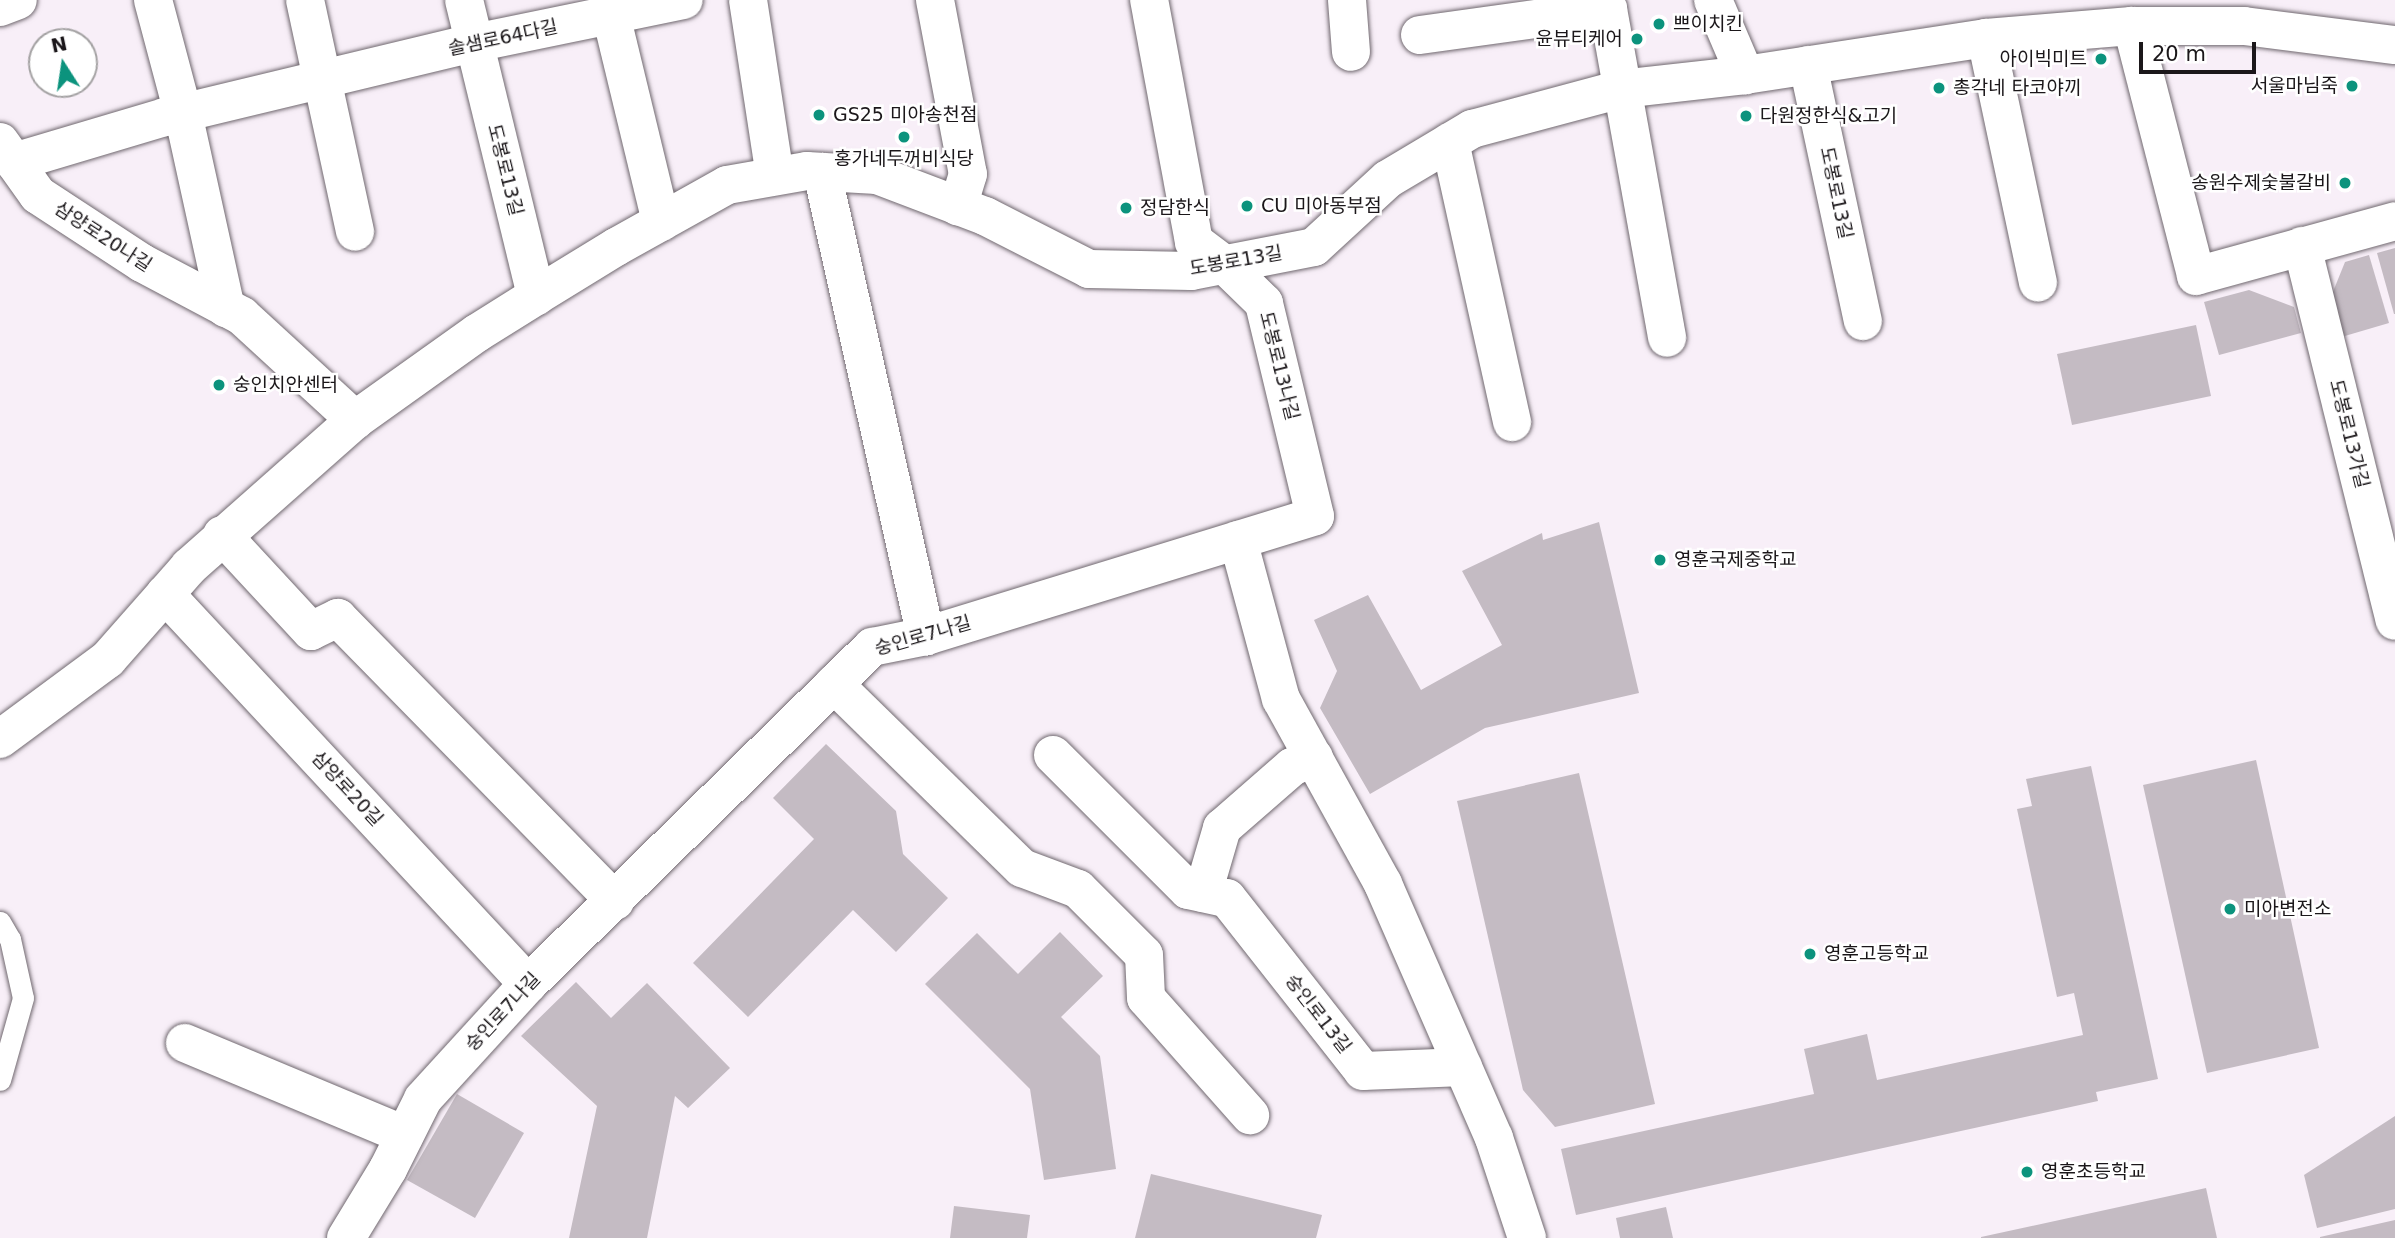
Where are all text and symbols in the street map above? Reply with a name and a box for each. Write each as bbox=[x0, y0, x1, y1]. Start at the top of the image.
place label: 쁘이치킨 bbox=[1673, 13, 1743, 35]
street label: 솔샘로64다길 bbox=[446, 15, 560, 61]
marker: 쁘이치킨 bbox=[1651, 16, 1667, 32]
north arrow bbox=[28, 28, 98, 98]
place label: 윤뷰티케어 bbox=[1536, 28, 1623, 50]
scale bar bbox=[2143, 28, 2260, 72]
marker: 윤뷰티케어 bbox=[1629, 31, 1645, 47]
text: N bbox=[49, 32, 69, 57]
text: 20 m bbox=[2152, 42, 2206, 66]
place label: 아이빅미트 bbox=[2000, 48, 2087, 70]
marker: 아이빅미트 bbox=[2093, 51, 2109, 67]
place label: 서울마님죽 bbox=[2251, 75, 2338, 97]
place label: 총각네 타코야끼 bbox=[1953, 77, 2081, 99]
marker: 서울마님죽 bbox=[2344, 78, 2360, 94]
marker: 총각네 타코야끼 bbox=[1931, 80, 1947, 96]
place label: GS25 미아송천점 bbox=[833, 104, 977, 126]
place label: 다원정한식&고기 bbox=[1760, 105, 1897, 127]
marker: GS25 미아송천점 bbox=[811, 107, 827, 123]
marker: 다원정한식&고기 bbox=[1738, 108, 1754, 124]
street label: 도봉로13길 bbox=[483, 122, 527, 218]
marker: 홍가네두꺼비식당 bbox=[896, 129, 912, 145]
street label: 도봉로13길 bbox=[1815, 145, 1857, 241]
place label: 홍가네두꺼비식당 bbox=[834, 148, 974, 170]
place label: 송원수제숯불갈비 bbox=[2191, 172, 2331, 194]
marker: 송원수제숯불갈비 bbox=[2337, 175, 2353, 191]
place label: CU 미아동부점 bbox=[1261, 195, 1382, 217]
street label: 삼양로20나길 bbox=[50, 197, 156, 277]
place label: 정담한식 bbox=[1140, 197, 1210, 219]
marker: CU 미아동부점 bbox=[1239, 198, 1255, 214]
marker: 정담한식 bbox=[1118, 200, 1134, 216]
street label: 도봉로13길 bbox=[1188, 242, 1284, 280]
street label: 도봉로13나길 bbox=[1254, 309, 1304, 423]
place label: 숭인치안센터 bbox=[233, 374, 338, 396]
marker: 숭인치안센터 bbox=[211, 377, 227, 393]
street label: 도봉로13가길 bbox=[2324, 377, 2374, 491]
place label: 영훈국제중학교 bbox=[1674, 549, 1796, 571]
marker: 영훈국제중학교 bbox=[1652, 552, 1668, 568]
street label: 숭인로7나길 bbox=[872, 611, 974, 661]
street label: 삼양로20길 bbox=[307, 747, 387, 831]
place label: 미아변전소 bbox=[2244, 898, 2331, 920]
marker: 미아변전소 bbox=[2222, 901, 2238, 917]
place label: 영훈고등학교 bbox=[1824, 943, 1929, 965]
marker: 영훈고등학교 bbox=[1802, 946, 1818, 962]
street label: 숭인로7나길 bbox=[461, 968, 545, 1056]
street label: 숭인로13길 bbox=[1280, 970, 1356, 1058]
place label: 영훈초등학교 bbox=[2041, 1161, 2146, 1183]
marker: 영훈초등학교 bbox=[2019, 1164, 2035, 1180]

